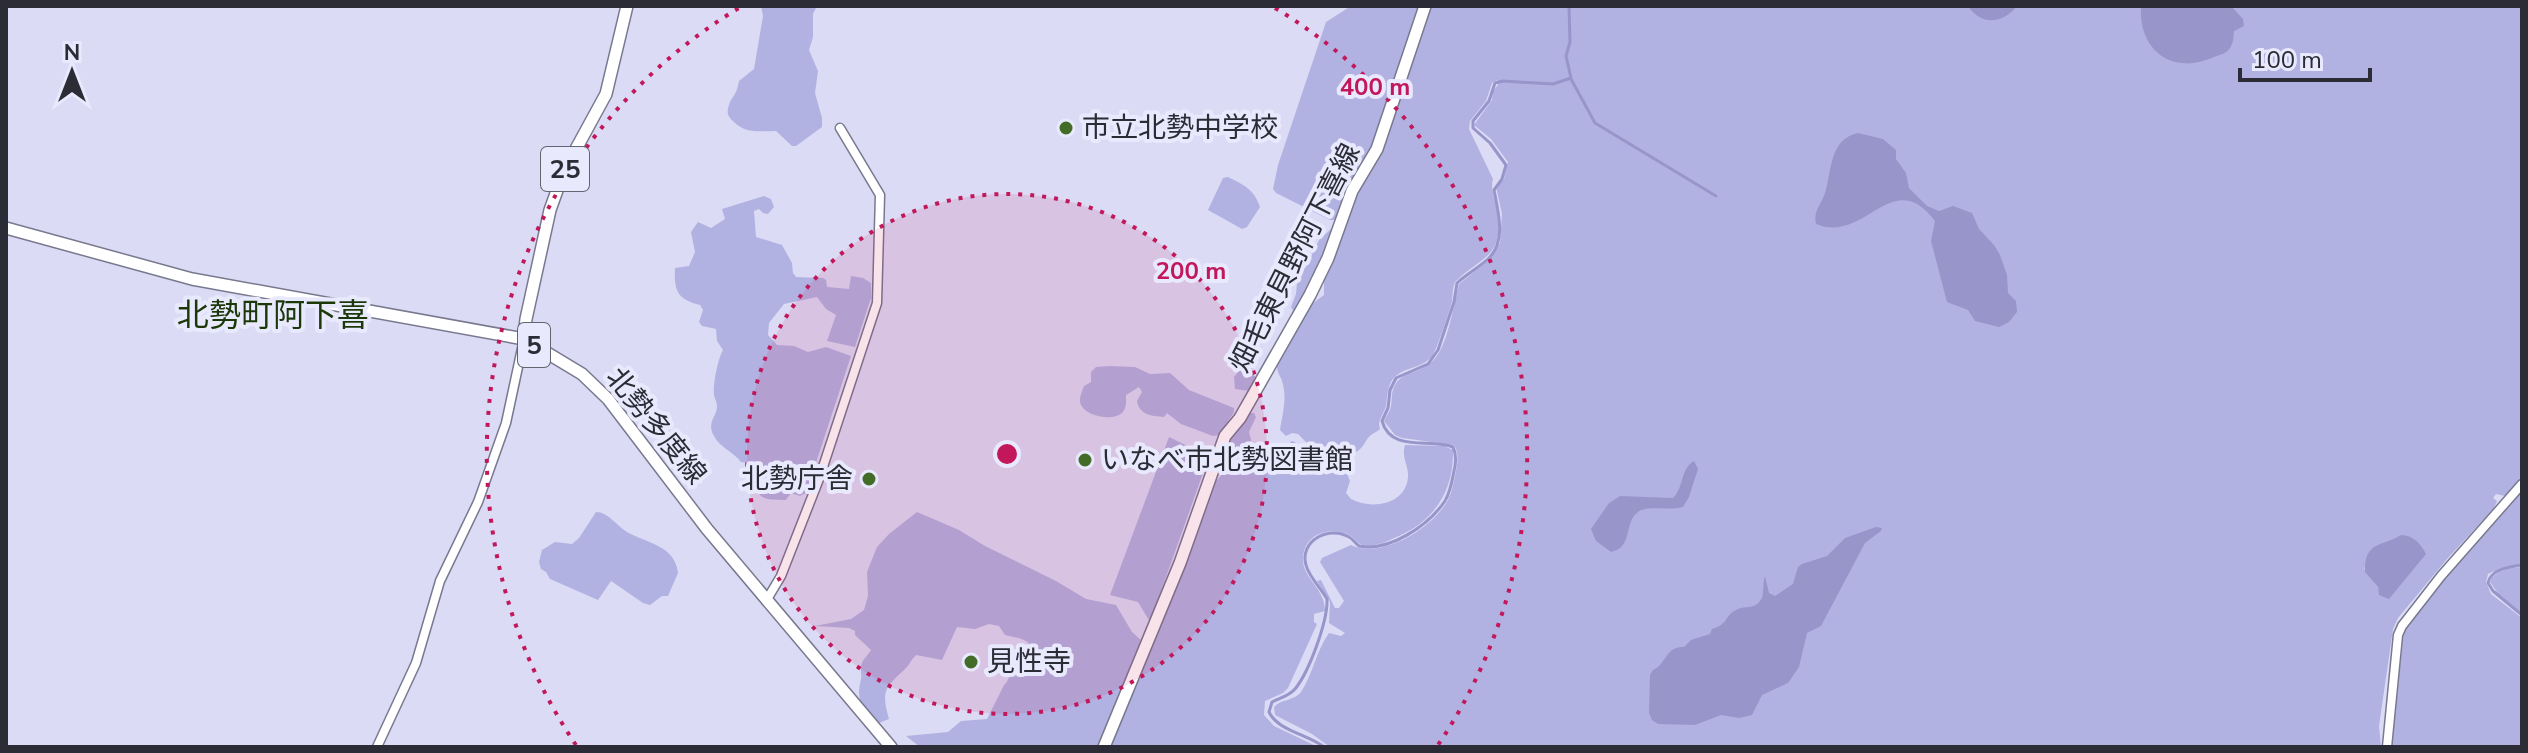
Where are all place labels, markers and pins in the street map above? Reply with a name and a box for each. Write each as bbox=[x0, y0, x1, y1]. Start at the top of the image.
place label: 市立北勢中学校 bbox=[1082, 109, 1278, 147]
marker: 市立北勢中学校 bbox=[1057, 119, 1075, 137]
centre of rings bbox=[993, 440, 1021, 468]
place label: いなべ市北勢図書館 bbox=[1101, 441, 1353, 479]
marker: いなべ市北勢図書館 bbox=[1076, 451, 1094, 469]
place label: 北勢庁舎 bbox=[741, 460, 853, 498]
marker: 北勢庁舎 bbox=[860, 470, 878, 488]
place label: 見性寺 bbox=[987, 643, 1071, 681]
marker: 見性寺 bbox=[962, 653, 980, 671]

